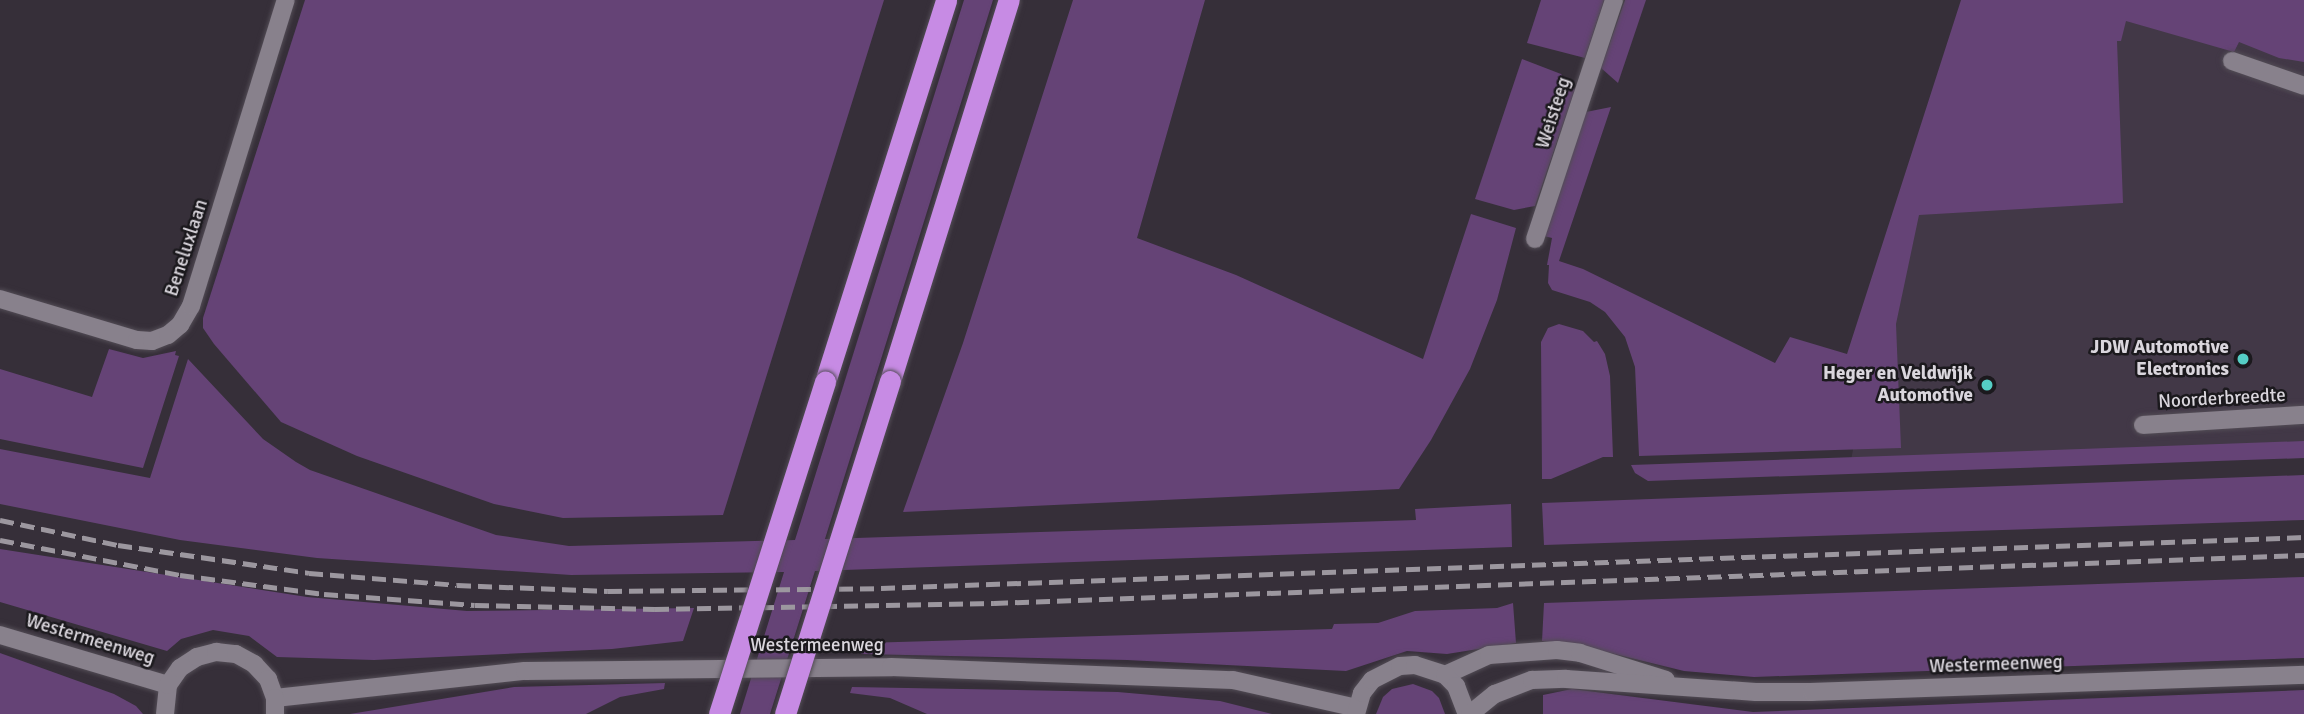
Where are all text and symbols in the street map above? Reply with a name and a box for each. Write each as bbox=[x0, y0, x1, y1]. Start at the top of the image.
street label: Weisteeg bbox=[1532, 74, 1576, 152]
street label: Beneluxlaan bbox=[161, 197, 213, 299]
place label: JDW Automotive Electronics bbox=[2091, 337, 2229, 381]
marker: JDW Automotive Electronics bbox=[2235, 351, 2251, 367]
place label: Heger en Veldwijk Automotive bbox=[1823, 363, 1973, 407]
marker: Heger en Veldwijk Automotive bbox=[1979, 377, 1995, 393]
street label: Noorderbreedte bbox=[2158, 384, 2286, 414]
street label: Westermeenweg bbox=[23, 610, 157, 670]
street label: Westermeenweg bbox=[750, 635, 884, 657]
street label: Westermeenweg bbox=[1929, 651, 2063, 679]

